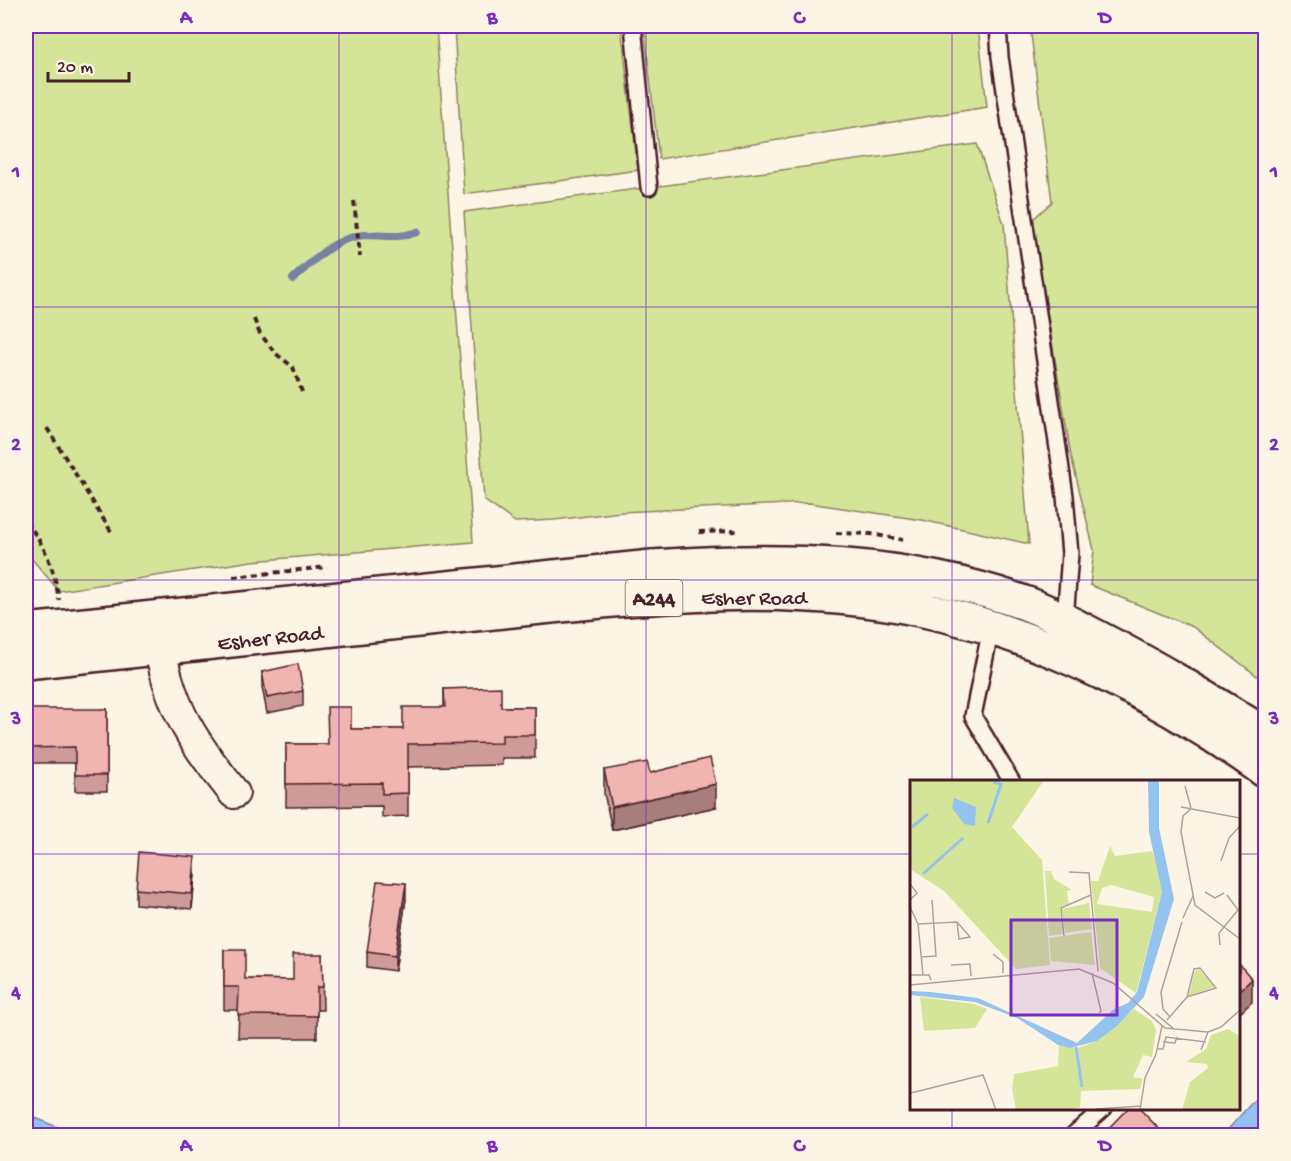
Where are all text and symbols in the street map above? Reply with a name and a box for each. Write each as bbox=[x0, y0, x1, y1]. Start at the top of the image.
text: A bbox=[179, 8, 194, 31]
text: B bbox=[486, 8, 498, 31]
text: C bbox=[793, 8, 807, 31]
text: D bbox=[1096, 8, 1112, 31]
scale bar bbox=[48, 45, 129, 83]
text: 20 m bbox=[57, 58, 93, 79]
text: 1 bbox=[11, 162, 20, 185]
text: 1 bbox=[1269, 162, 1278, 185]
text: 2 bbox=[11, 435, 21, 458]
text: 2 bbox=[1269, 435, 1279, 458]
road number: A244 bbox=[626, 580, 682, 616]
street label: Esher Road bbox=[701, 587, 809, 613]
street label: Esher Road bbox=[216, 621, 327, 658]
text: 3 bbox=[10, 709, 21, 732]
text: 3 bbox=[1268, 709, 1279, 732]
inset map bbox=[910, 780, 1240, 1110]
text: 4 bbox=[10, 983, 21, 1006]
text: 4 bbox=[1268, 983, 1279, 1006]
text: A bbox=[179, 1136, 194, 1159]
text: B bbox=[486, 1136, 498, 1159]
text: C bbox=[793, 1136, 807, 1159]
text: D bbox=[1096, 1136, 1112, 1159]

